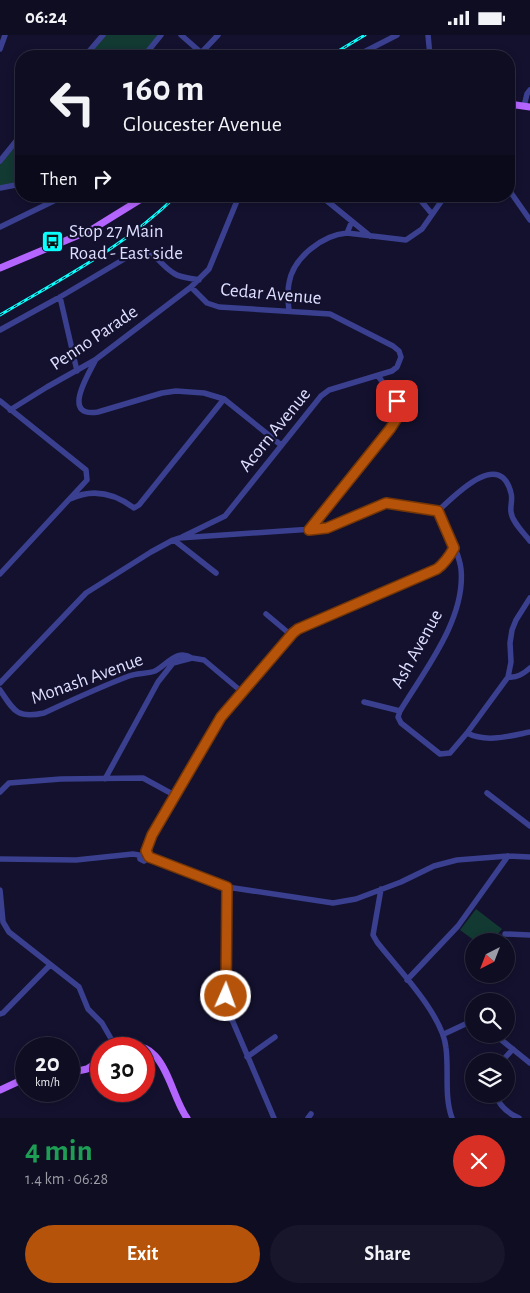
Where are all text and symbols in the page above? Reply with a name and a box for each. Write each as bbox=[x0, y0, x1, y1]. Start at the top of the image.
text: 06:24 bbox=[25, 8, 67, 27]
icon: left bbox=[40, 70, 105, 135]
text: 160 m bbox=[123, 72, 204, 107]
text: Gloucester Avenue bbox=[123, 113, 282, 135]
icon: right bbox=[88, 165, 116, 193]
text: Then bbox=[40, 170, 78, 189]
place label: Stop 27 Main Road - East side bbox=[69, 222, 183, 263]
bus stop icon: Stop 27 Main Road - East side bbox=[41, 230, 65, 254]
street label: Cedar Avenue bbox=[220, 280, 322, 308]
street label: Penno Parade bbox=[47, 302, 141, 374]
pin bbox=[376, 380, 418, 422]
street label: Acorn Avenue bbox=[236, 385, 314, 475]
icon: arrive bbox=[383, 387, 411, 415]
street label: Ash Avenue bbox=[388, 607, 446, 691]
street label: Monash Avenue bbox=[28, 650, 146, 708]
north arrow bbox=[465, 933, 515, 983]
map controls bbox=[465, 933, 515, 1103]
position arrow bbox=[199, 969, 251, 1021]
button: search bbox=[465, 993, 515, 1043]
speed limit sign: 30 bbox=[90, 1037, 155, 1102]
text: 20 bbox=[35, 1051, 60, 1076]
button: layers bbox=[465, 1053, 515, 1103]
text: km/h bbox=[35, 1076, 60, 1088]
button: close bbox=[453, 1135, 505, 1187]
text: 4 min bbox=[25, 1136, 93, 1166]
text: 1.4 km · 06:28 bbox=[25, 1171, 108, 1187]
button: Exit bbox=[25, 1225, 260, 1283]
button: Share bbox=[270, 1225, 505, 1283]

